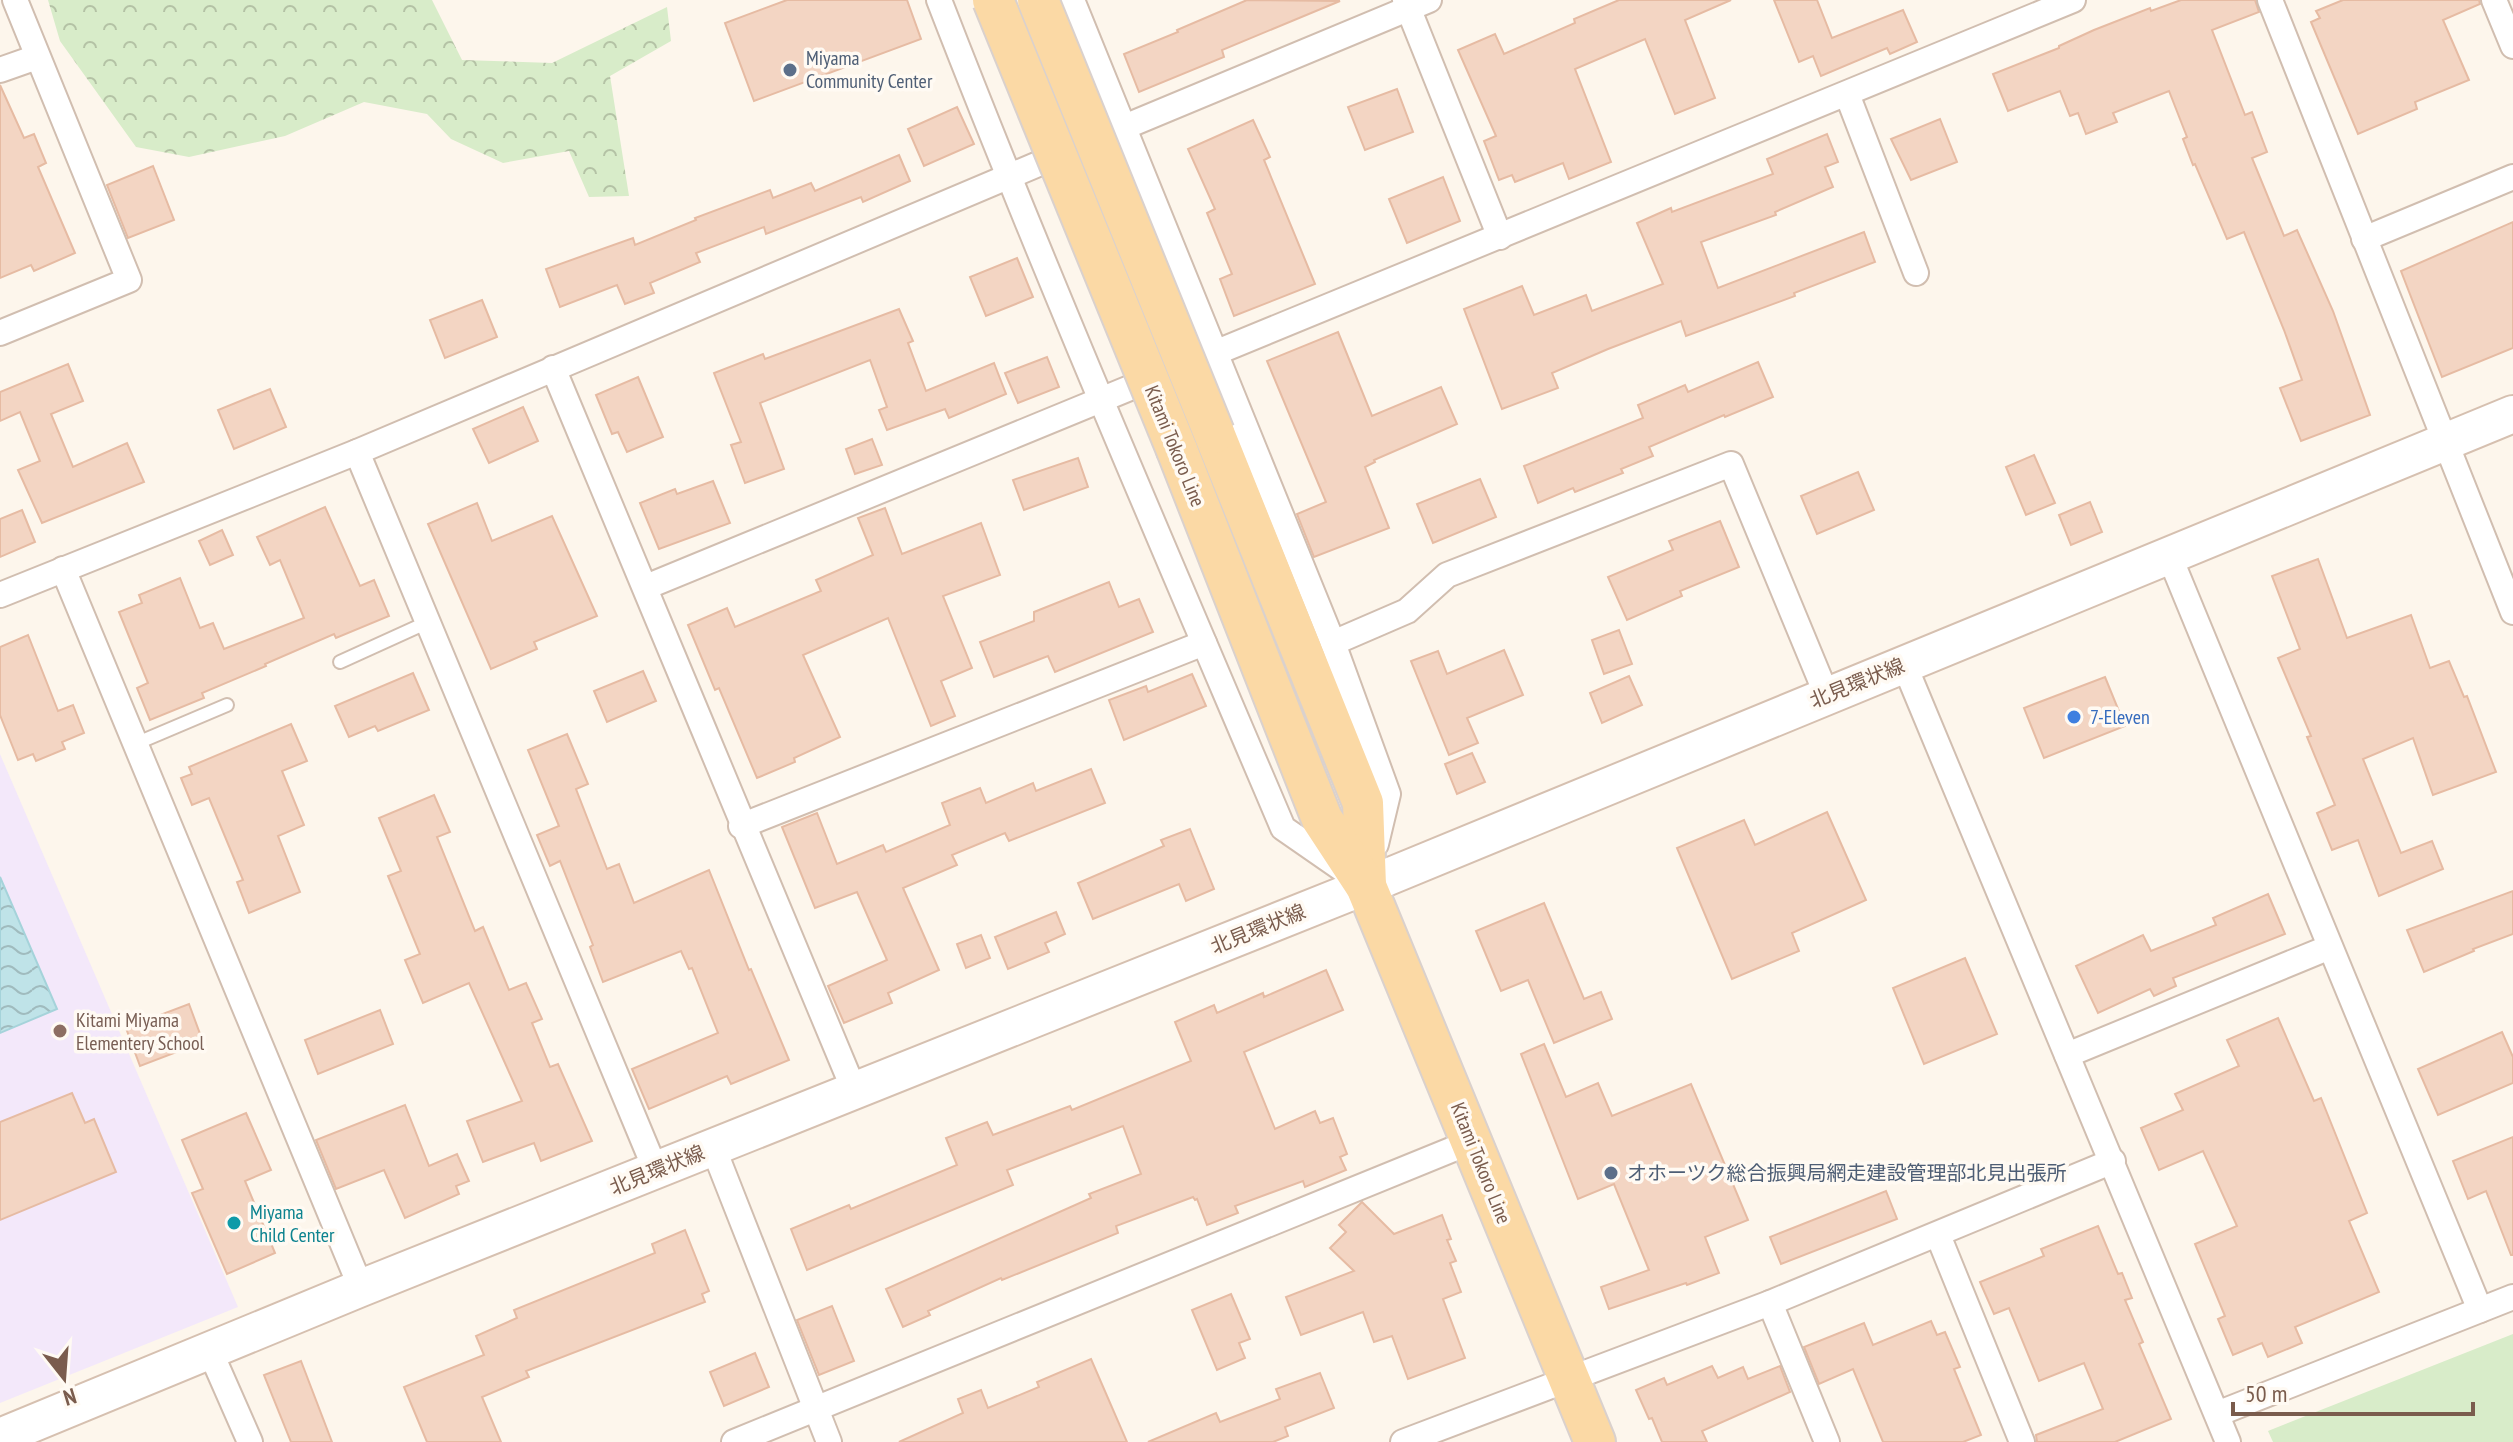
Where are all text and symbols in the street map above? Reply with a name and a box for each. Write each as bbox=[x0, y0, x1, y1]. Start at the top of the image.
place label: Miyama Community Center bbox=[806, 45, 933, 94]
marker: Miyama Community Center bbox=[781, 61, 799, 79]
street label: Kitami Tokoro Line bbox=[1139, 382, 1211, 510]
street label: 北見環状線 bbox=[1806, 652, 1908, 714]
place label: 7-Eleven bbox=[2090, 704, 2150, 730]
marker: 7-Eleven bbox=[2065, 708, 2083, 726]
street label: 北見環状線 bbox=[1207, 898, 1309, 960]
place label: Kitami Miyama Elementery School bbox=[76, 1007, 205, 1056]
marker: Kitami Miyama Elementery School bbox=[51, 1022, 69, 1040]
street label: Kitami Tokoro Line bbox=[1445, 1099, 1517, 1227]
street label: 北見環状線 bbox=[606, 1139, 708, 1201]
place label: オホーツク総合振興局網走建設管理部北見出張所 bbox=[1627, 1160, 2067, 1186]
marker: オホーツク総合振興局網走建設管理部北見出張所 bbox=[1602, 1164, 1620, 1182]
place label: Miyama Child Center bbox=[250, 1199, 335, 1248]
marker: Miyama Child Center bbox=[225, 1214, 243, 1232]
north arrow bbox=[24, 1338, 104, 1418]
scale bar bbox=[2233, 1366, 2473, 1416]
text: 50 m bbox=[2245, 1378, 2287, 1409]
text: N bbox=[60, 1382, 80, 1412]

